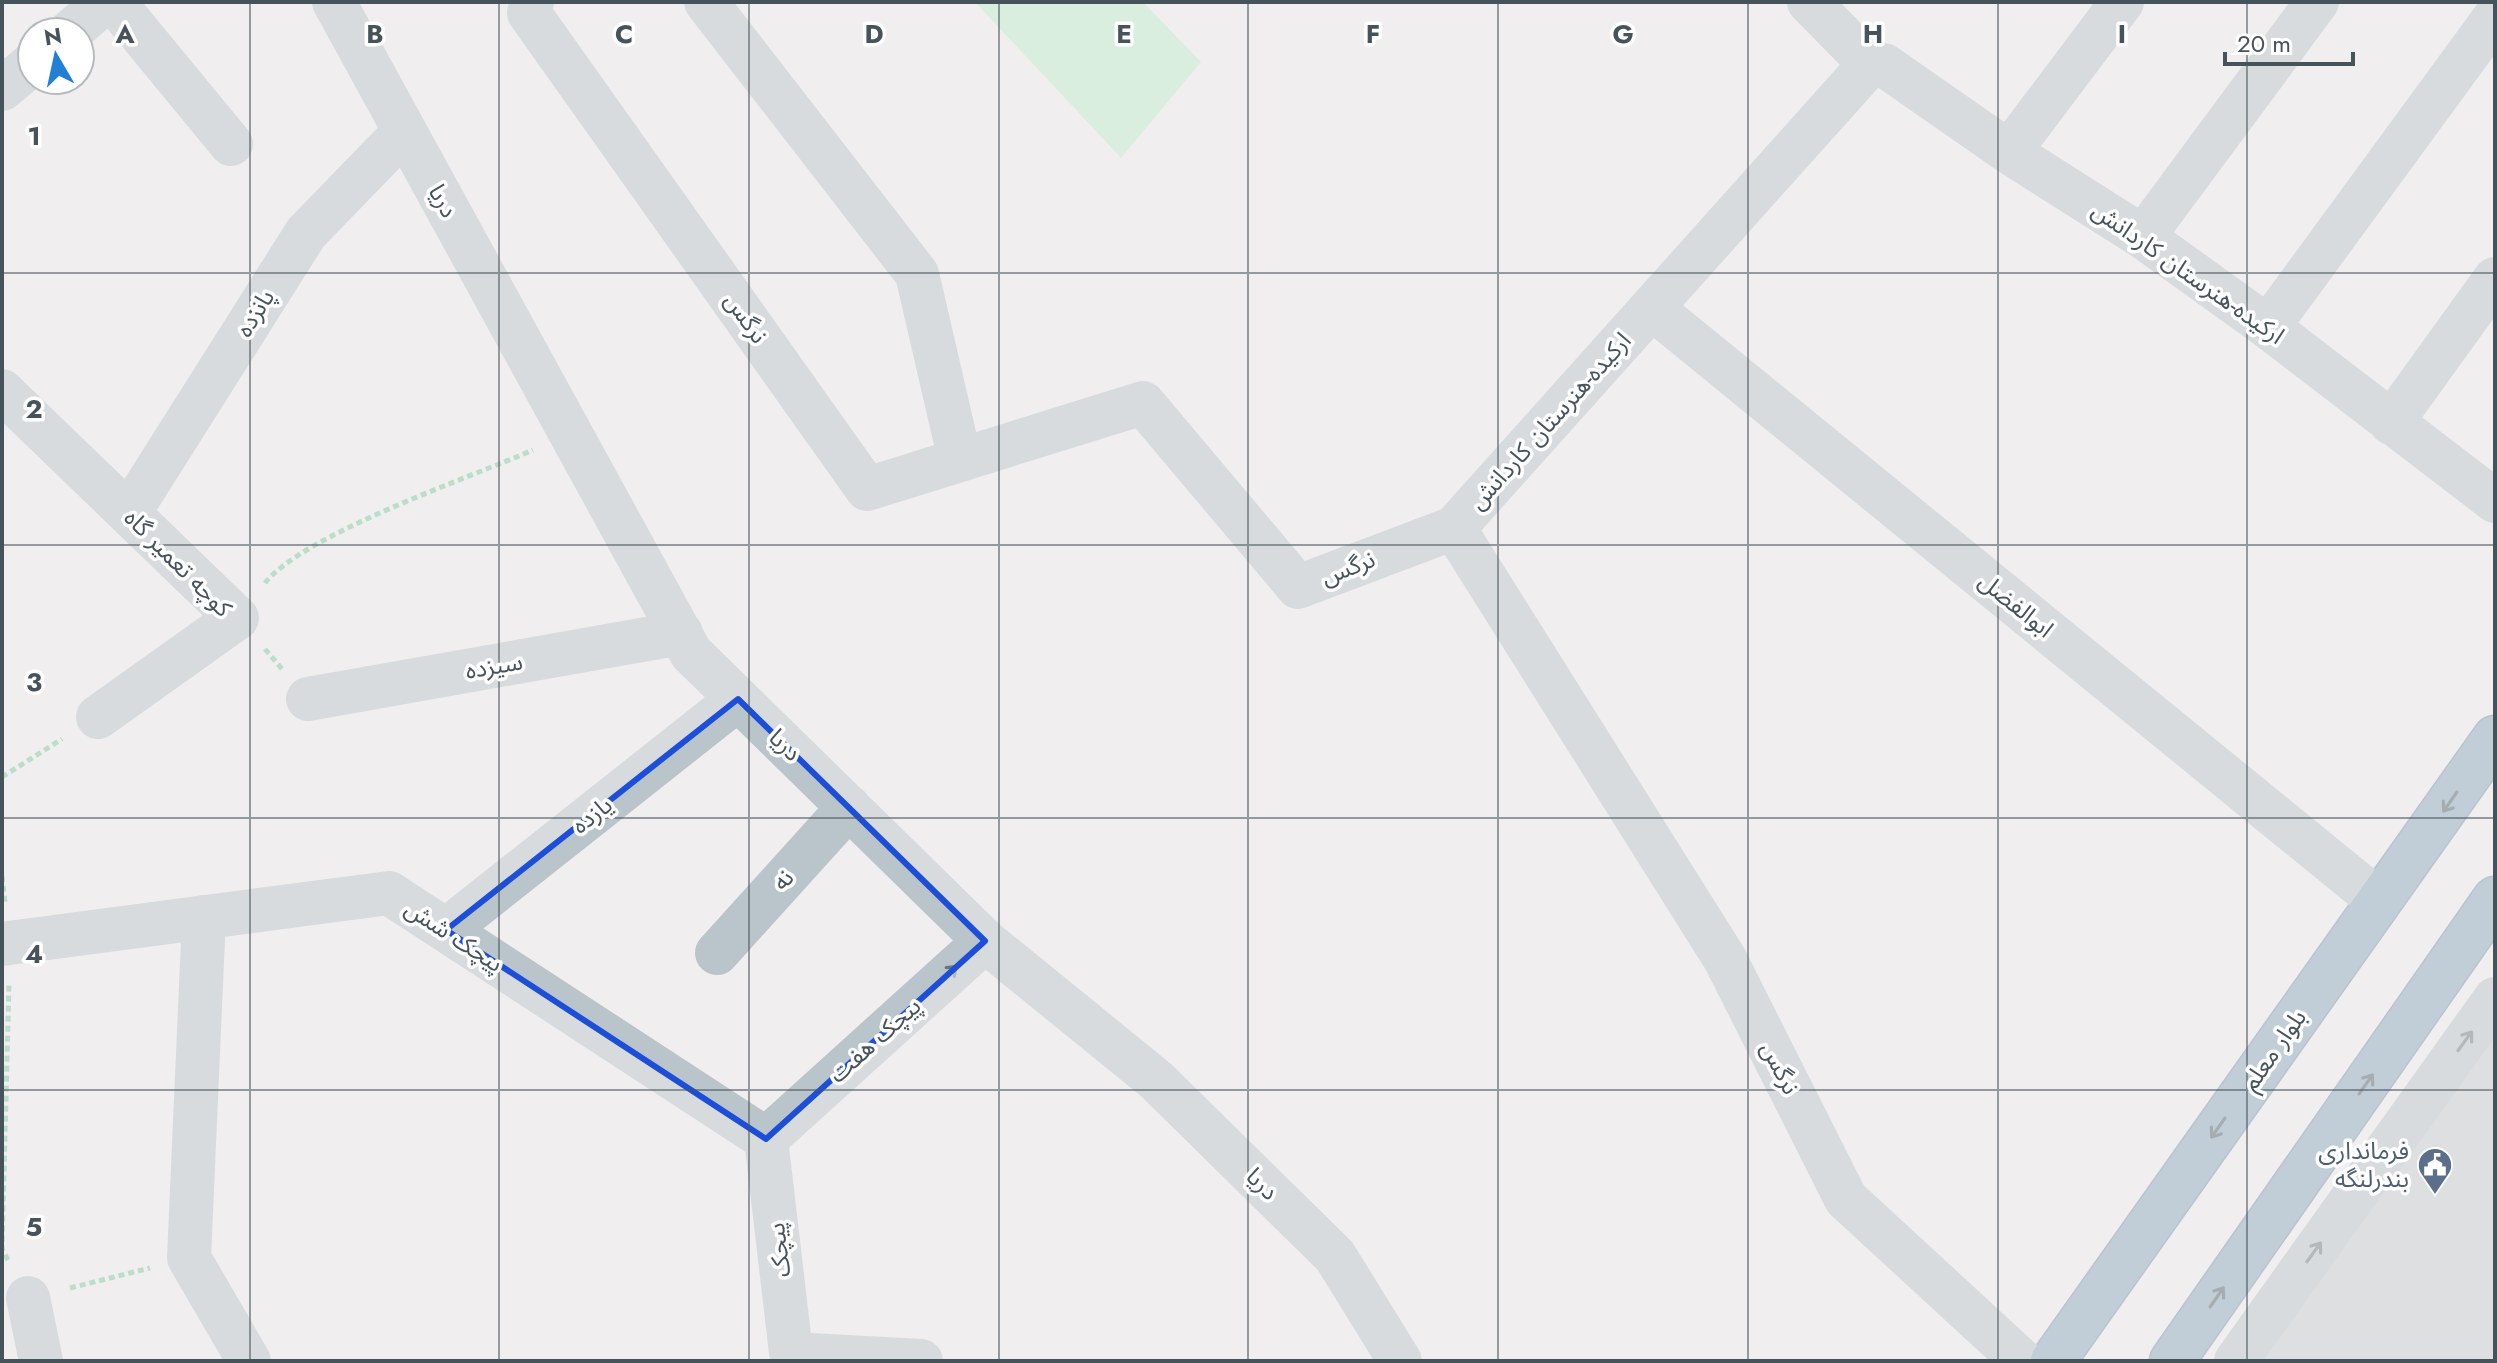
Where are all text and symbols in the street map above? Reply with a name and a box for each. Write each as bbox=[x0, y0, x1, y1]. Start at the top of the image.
text: A bbox=[114, 15, 135, 53]
text: B bbox=[366, 15, 384, 53]
text: C bbox=[615, 15, 633, 53]
text: D bbox=[864, 15, 884, 53]
text: E bbox=[1116, 15, 1132, 53]
text: F bbox=[1366, 15, 1380, 53]
text: G bbox=[1612, 15, 1634, 53]
text: H bbox=[1863, 15, 1883, 53]
text: I bbox=[2118, 15, 2126, 53]
north arrow bbox=[16, 16, 96, 96]
scale bar bbox=[2225, 16, 2353, 66]
text: N bbox=[42, 19, 64, 53]
text: 20 m bbox=[2237, 26, 2291, 61]
text: 1 bbox=[27, 117, 41, 155]
street label: دریا bbox=[420, 178, 467, 224]
street label: ارکیده-هنرستان کاردانش bbox=[2085, 193, 2292, 352]
street label: پانزده bbox=[226, 282, 283, 343]
street label: نرگس bbox=[716, 285, 777, 350]
street label: ارکیده-هنرستان کاردانش bbox=[1460, 324, 1639, 517]
text: 2 bbox=[25, 390, 43, 428]
street label: کوچه تعمیر گاه bbox=[116, 501, 241, 625]
street label: نرگس bbox=[1316, 541, 1380, 594]
street label: ابوالفضل bbox=[1971, 563, 2061, 646]
street label: سیزده bbox=[462, 643, 525, 688]
text: 3 bbox=[26, 663, 42, 701]
street label: دریا bbox=[761, 720, 810, 769]
street label: یازده bbox=[564, 787, 620, 842]
one-way arrow bbox=[2442, 790, 2458, 812]
street label: نه bbox=[764, 861, 802, 898]
street label: پیچک شش bbox=[398, 891, 510, 981]
text: 4 bbox=[25, 935, 43, 973]
one-way arrow bbox=[938, 965, 958, 983]
street label: پیچک هفت bbox=[821, 989, 929, 1091]
street label: بلوار معلم bbox=[2233, 1002, 2314, 1098]
one-way arrow bbox=[2457, 1030, 2473, 1052]
street label: نرگس bbox=[1752, 1035, 1809, 1100]
one-way arrow bbox=[2358, 1074, 2374, 1096]
one-way arrow bbox=[2210, 1117, 2227, 1138]
place label: فرمانداری بندرلنگه bbox=[2318, 1133, 2409, 1196]
public building icon: فرمانداری بندرلنگه bbox=[2416, 1146, 2454, 1196]
street label: دریا bbox=[1238, 1159, 1287, 1208]
text: 5 bbox=[26, 1208, 42, 1246]
street label: پیچک bbox=[758, 1221, 799, 1279]
one-way arrow bbox=[2305, 1242, 2322, 1263]
one-way arrow bbox=[2209, 1287, 2225, 1309]

